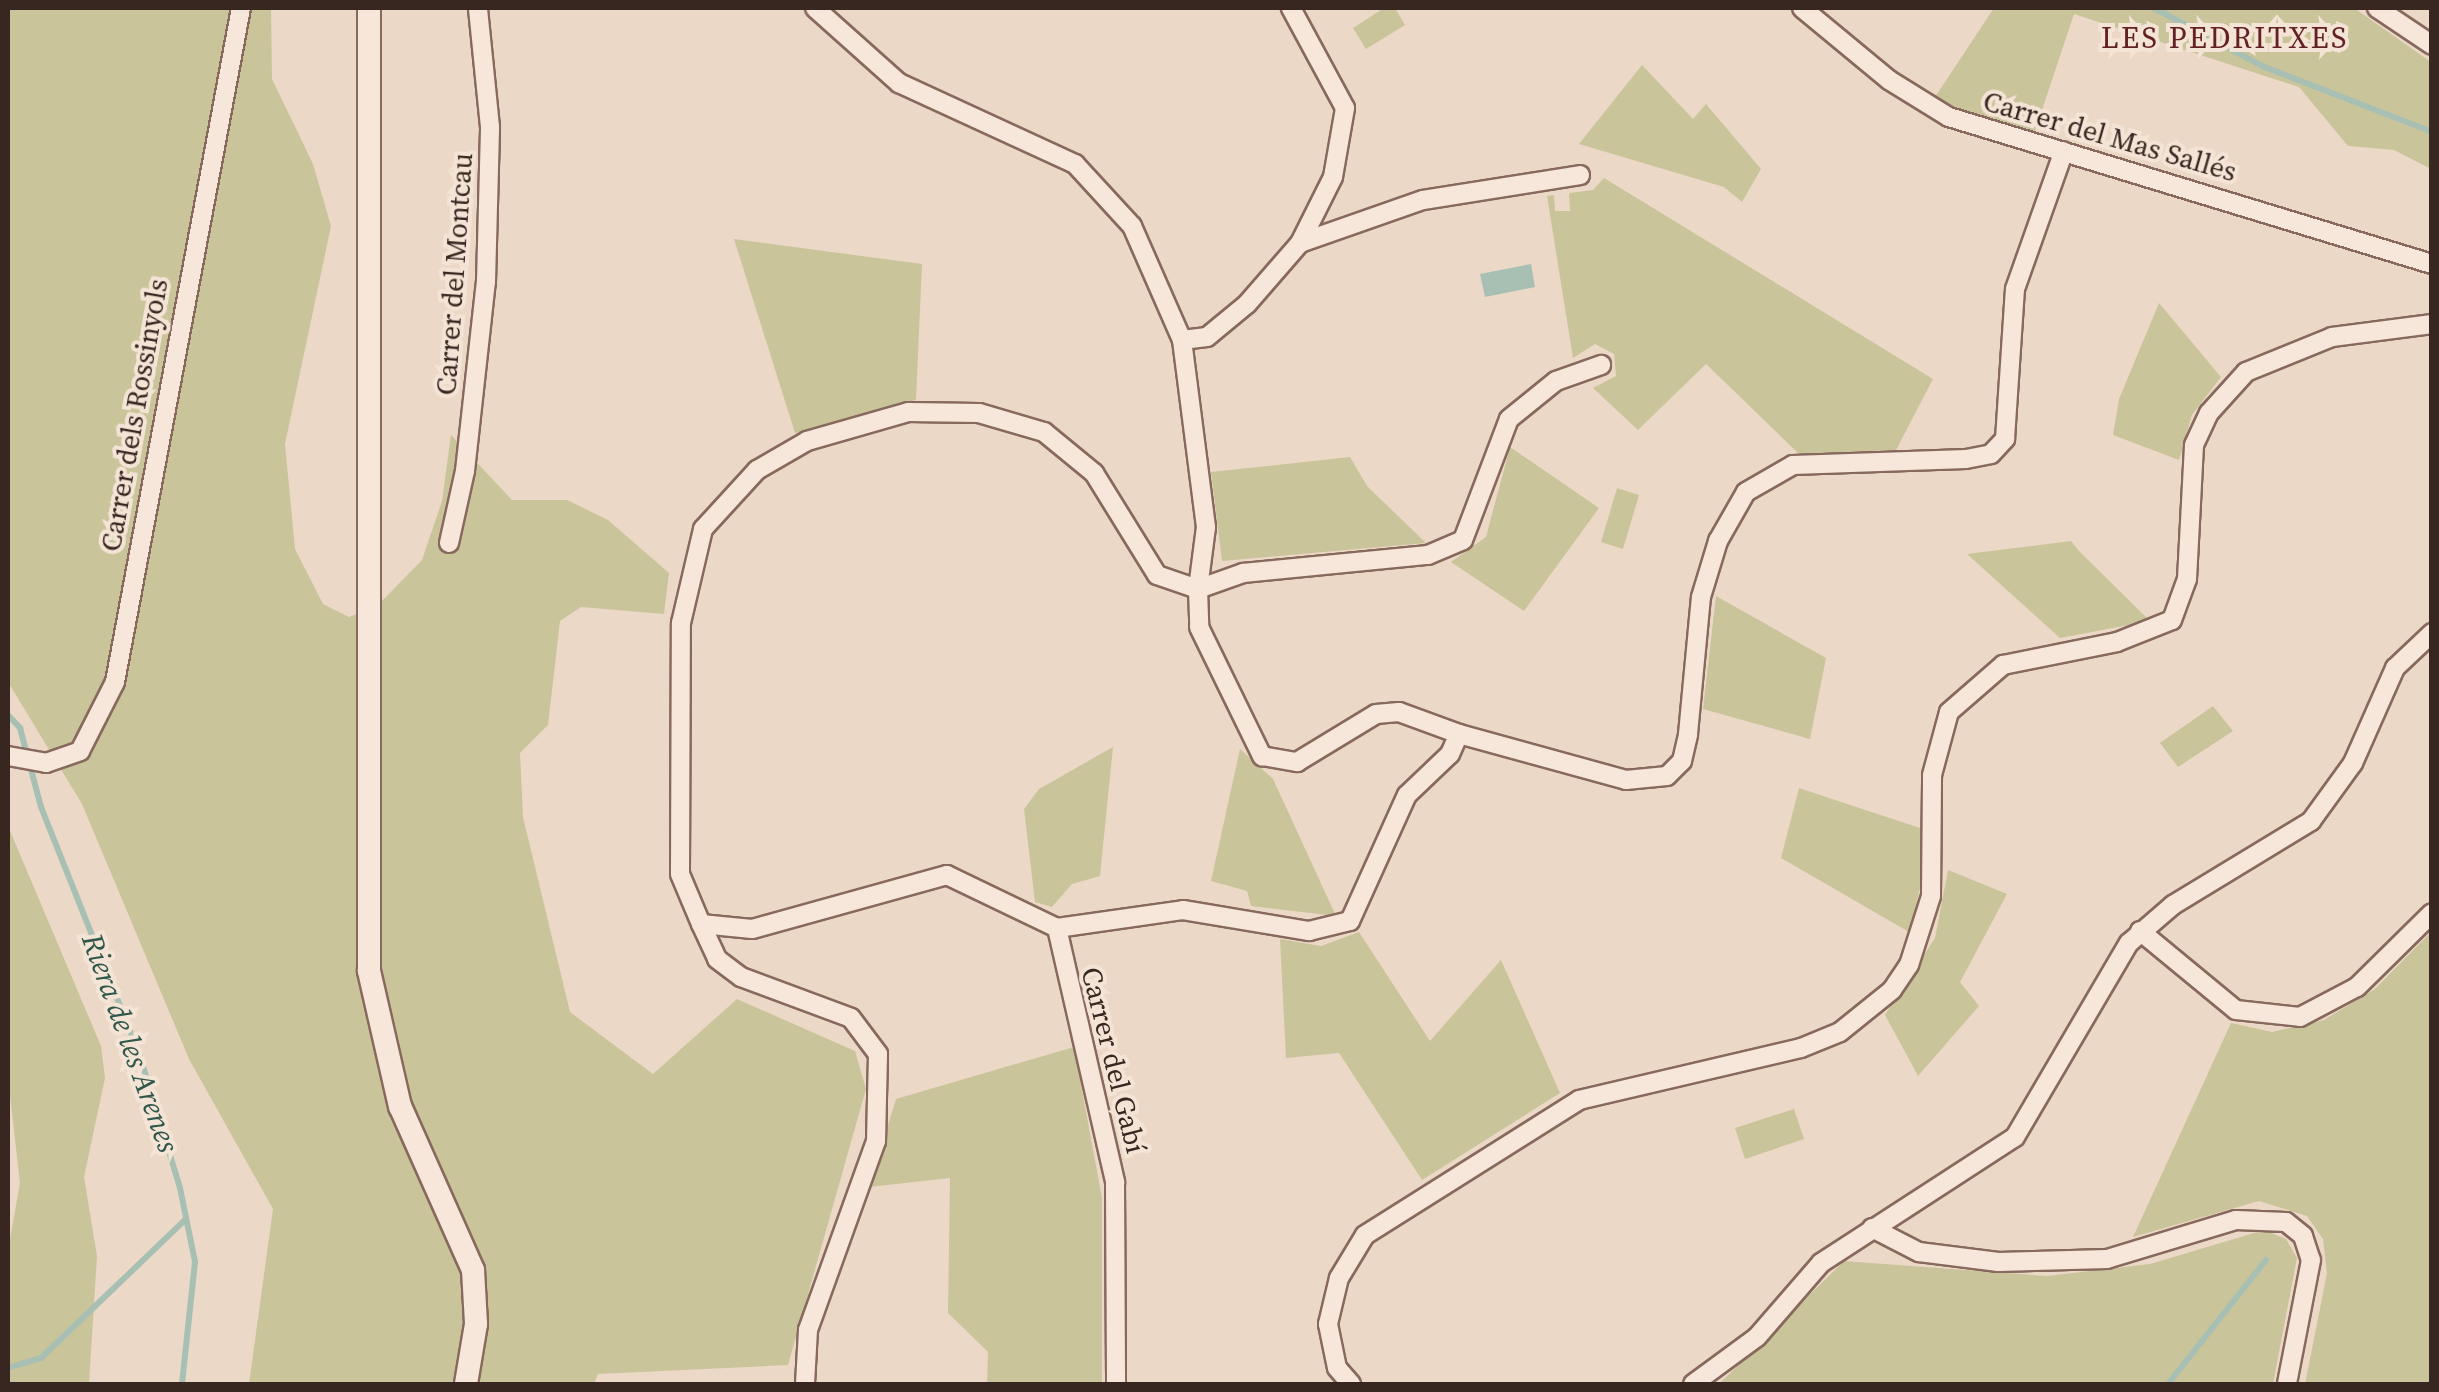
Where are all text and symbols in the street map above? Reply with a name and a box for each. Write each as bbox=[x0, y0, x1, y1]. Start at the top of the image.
district label: LES PEDRITXES bbox=[2101, 20, 2349, 56]
street label: Carrer del Mas Sallés bbox=[1979, 84, 2241, 188]
street label: Carrer del Montcau bbox=[429, 152, 479, 396]
street label: Carrer dels Rossinyols bbox=[93, 276, 175, 554]
water label: Riera de les Arenes bbox=[74, 929, 186, 1157]
street label: Carrer del Gabí bbox=[1075, 964, 1153, 1156]

